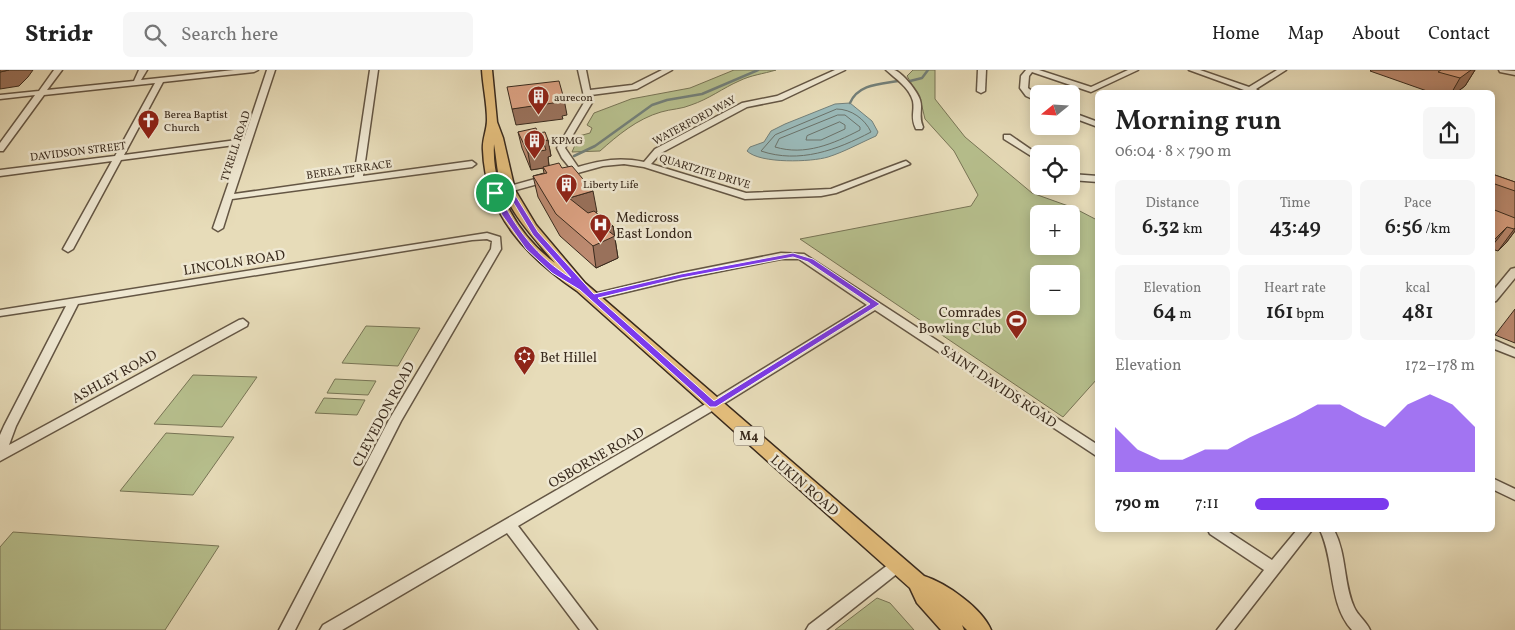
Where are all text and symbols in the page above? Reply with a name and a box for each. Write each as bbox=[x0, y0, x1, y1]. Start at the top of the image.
search box bbox=[123, 12, 473, 57]
text: Stridr bbox=[25, 18, 93, 52]
icon: search bbox=[141, 21, 169, 49]
text: Search here bbox=[181, 22, 278, 48]
text: Home bbox=[1212, 22, 1260, 47]
text: Map bbox=[1288, 22, 1324, 47]
text: About bbox=[1352, 22, 1400, 47]
text: Contact bbox=[1428, 22, 1490, 47]
building icon: aurecon bbox=[526, 85, 550, 116]
north arrow bbox=[1030, 85, 1080, 135]
map controls bbox=[1030, 85, 1080, 315]
place label: aurecon bbox=[554, 91, 593, 106]
street label: WATERFORD WAY bbox=[650, 93, 739, 150]
text: Morning run bbox=[1115, 102, 1282, 141]
button: share bbox=[1423, 107, 1475, 159]
church icon: Berea Baptist Church bbox=[136, 108, 160, 139]
place label: Berea Baptist Church bbox=[164, 108, 228, 136]
street label: TYRELL ROAD bbox=[218, 109, 255, 184]
building icon: KPMG bbox=[523, 128, 547, 159]
place label: KPMG bbox=[551, 134, 583, 149]
street label: DAVIDSON STREET bbox=[29, 139, 128, 166]
text: 06:04 · 8 × 790 m bbox=[1115, 141, 1232, 163]
button: locate bbox=[1030, 145, 1080, 195]
street label: QUARTZITE DRIVE bbox=[657, 151, 752, 194]
street label: BEREA TERRACE bbox=[305, 157, 393, 184]
pin bbox=[474, 172, 516, 214]
building icon: Liberty Life bbox=[555, 172, 579, 203]
place label: Liberty Life bbox=[583, 178, 638, 193]
icon: arrive bbox=[481, 179, 509, 207]
text: Distance bbox=[1146, 194, 1199, 213]
text: Time bbox=[1280, 194, 1310, 213]
text: Pace bbox=[1404, 194, 1432, 213]
button: + bbox=[1030, 205, 1080, 255]
place label: Medicross East London bbox=[616, 209, 692, 244]
hospital icon: Medicross East London bbox=[588, 213, 612, 244]
text: 6.32 bbox=[1142, 213, 1180, 242]
text: 43:49 bbox=[1269, 213, 1321, 242]
text: 6:56 bbox=[1385, 213, 1423, 242]
text: km bbox=[1180, 220, 1203, 239]
text: /km bbox=[1423, 220, 1451, 239]
street label: LINCOLN ROAD bbox=[182, 246, 287, 281]
button: − bbox=[1030, 265, 1080, 315]
text: Elevation bbox=[1143, 279, 1201, 298]
text: Heart rate bbox=[1264, 279, 1326, 298]
text: kcal bbox=[1405, 279, 1430, 298]
text: 64 bbox=[1153, 298, 1176, 327]
text: 161 bbox=[1266, 298, 1293, 327]
text: 481 bbox=[1402, 298, 1434, 327]
place label: Comrades Bowling Club bbox=[919, 304, 1001, 339]
text: m bbox=[1176, 305, 1192, 324]
text: bpm bbox=[1293, 305, 1324, 324]
sports icon: Comrades Bowling Club bbox=[1005, 308, 1029, 339]
street label: SAINT DAVIDS ROAD bbox=[936, 341, 1060, 433]
synagogue icon: Bet Hillel bbox=[512, 345, 536, 376]
street label: ASHLEY ROAD bbox=[69, 346, 161, 409]
place label: Bet Hillel bbox=[540, 349, 597, 368]
text: Elevation bbox=[1115, 355, 1182, 377]
text: 172–178 m bbox=[1405, 355, 1475, 377]
street label: CLEVEDON ROAD bbox=[349, 359, 420, 471]
street label: OSBORNE ROAD bbox=[545, 423, 648, 493]
road number: M4 bbox=[734, 426, 764, 446]
street label: LUKIN ROAD bbox=[766, 451, 842, 521]
text: 790 m bbox=[1115, 493, 1160, 515]
text: 7:11 bbox=[1195, 493, 1219, 515]

